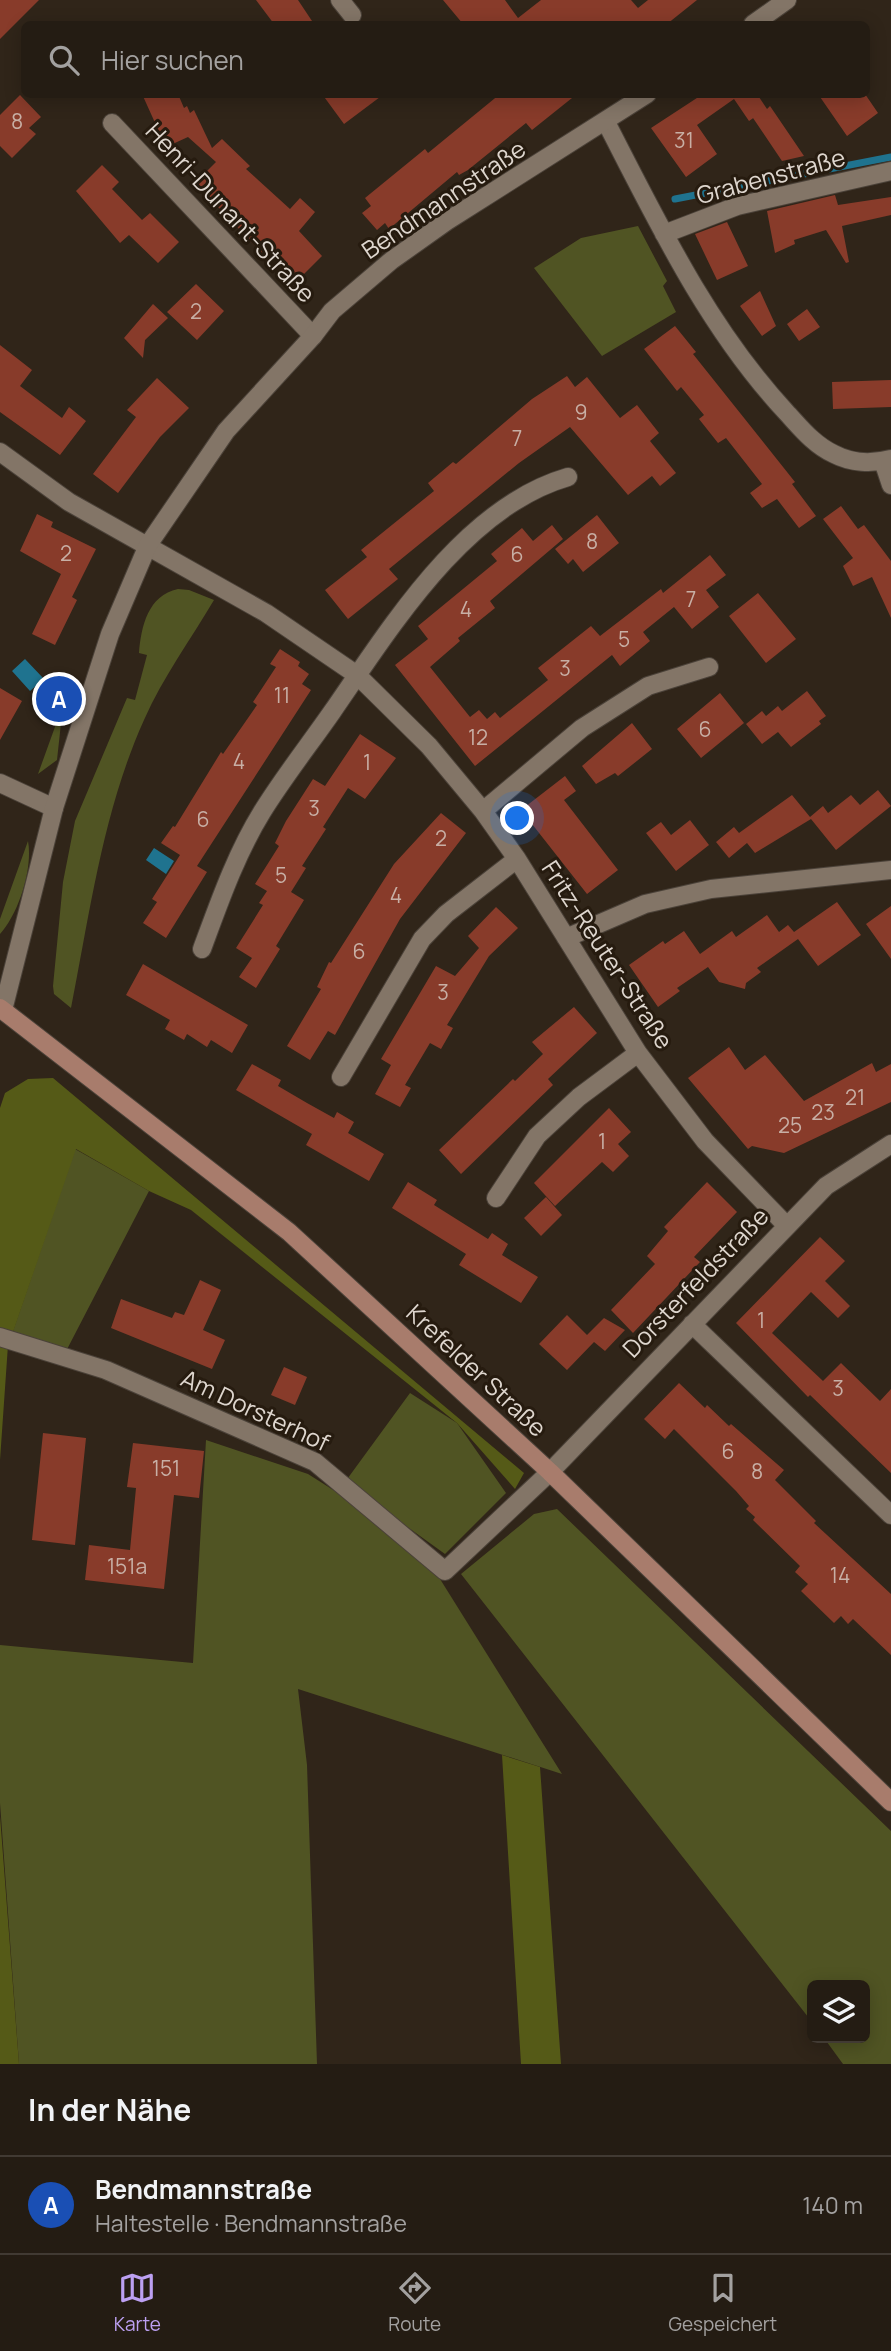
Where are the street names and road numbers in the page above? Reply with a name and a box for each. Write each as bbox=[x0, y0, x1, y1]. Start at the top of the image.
street label: Henri-Dunant-Straße bbox=[139, 115, 323, 309]
street label: Bendmannstraße bbox=[355, 132, 532, 266]
street label: Grabenstraße bbox=[693, 140, 849, 211]
street label: Fritz-Reuter-Straße bbox=[535, 854, 682, 1055]
street label: Dorsterfeldstraße bbox=[615, 1200, 775, 1364]
street label: Krefelder Straße bbox=[400, 1296, 554, 1443]
street label: Am Dorsterhof bbox=[176, 1361, 336, 1459]

